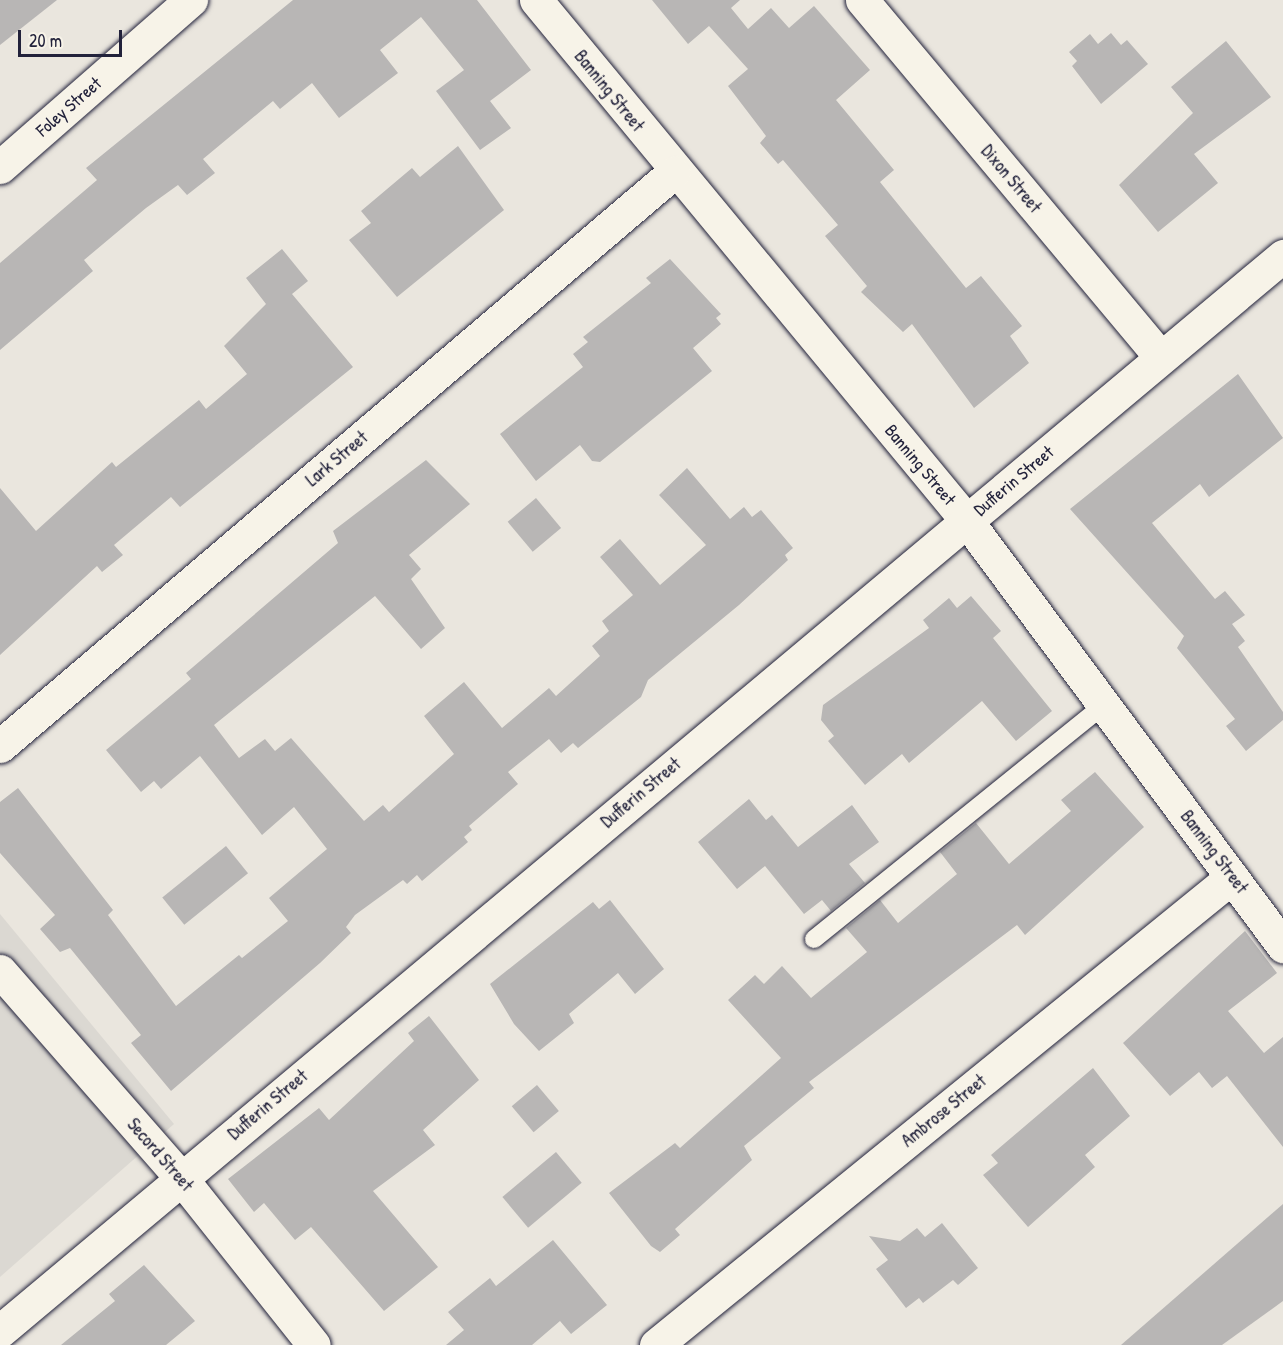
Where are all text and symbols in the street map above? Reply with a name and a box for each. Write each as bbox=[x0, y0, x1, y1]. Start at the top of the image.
scale bar bbox=[21, 18, 124, 56]
text: 20 m bbox=[29, 28, 62, 53]
street label: Banning Street bbox=[570, 46, 648, 136]
street label: Foley Street bbox=[32, 73, 106, 141]
street label: Dixon Street bbox=[976, 141, 1046, 217]
street label: Banning Street bbox=[880, 420, 960, 510]
street label: Lark Street bbox=[302, 427, 372, 491]
street label: Dufferin Street bbox=[970, 441, 1058, 521]
street label: Dufferin Street bbox=[597, 753, 685, 833]
street label: Banning Street bbox=[1176, 806, 1252, 898]
street label: Dufferin Street bbox=[224, 1065, 312, 1145]
street label: Ambrose Street bbox=[897, 1070, 991, 1152]
street label: Secord Street bbox=[122, 1114, 198, 1196]

